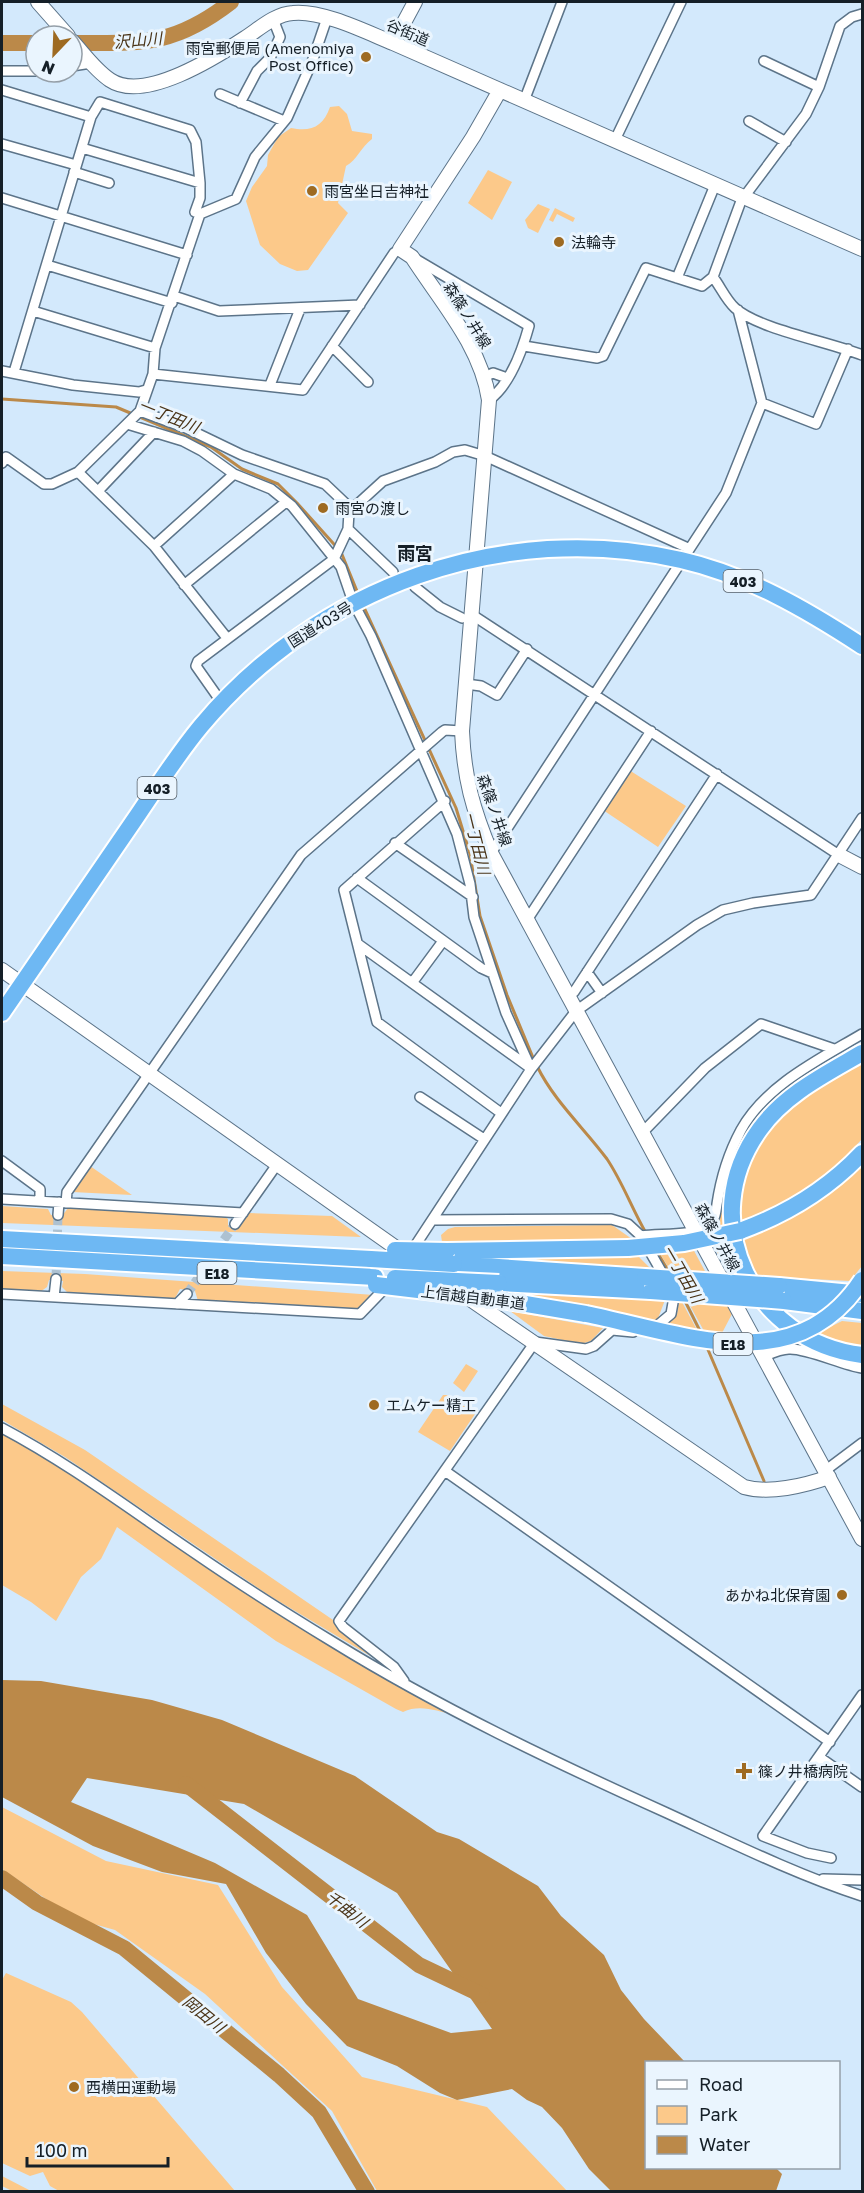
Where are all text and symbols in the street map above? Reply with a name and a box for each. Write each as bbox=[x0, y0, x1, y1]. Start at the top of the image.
street label: 谷街道 bbox=[384, 15, 432, 49]
north arrow bbox=[24, 24, 84, 84]
water label: 沢山川 bbox=[113, 28, 165, 52]
place label: 雨宮郵便局 (Amenomiya Post Office) bbox=[186, 39, 354, 74]
marker: 雨宮郵便局 (Amenomiya Post Office) bbox=[359, 50, 373, 64]
text: N bbox=[39, 56, 58, 79]
place label: 雨宮坐日吉神社 bbox=[324, 182, 429, 200]
marker: 雨宮坐日吉神社 bbox=[305, 184, 319, 198]
place label: 法輪寺 bbox=[571, 233, 616, 251]
marker: 法輪寺 bbox=[552, 235, 566, 249]
street label: 森篠ノ井線 bbox=[440, 278, 496, 352]
water label: 一丁田川 bbox=[136, 395, 204, 438]
place label: 雨宮の渡し bbox=[335, 499, 410, 517]
marker: 雨宮の渡し bbox=[316, 501, 330, 515]
district label: 雨宮 bbox=[397, 542, 433, 564]
road number: 403 bbox=[724, 570, 762, 592]
street label: 国道403号 bbox=[285, 597, 355, 651]
street label: 森篠ノ井線 bbox=[474, 772, 516, 848]
road number: 403 bbox=[138, 777, 176, 799]
water label: 一丁田川 bbox=[460, 810, 495, 878]
street label: 森篠ノ井線 bbox=[692, 1200, 744, 1274]
water label: 一丁田川 bbox=[658, 1241, 709, 1308]
road number: E18 bbox=[198, 1262, 236, 1284]
street label: 上信越自動車道 bbox=[420, 1282, 526, 1312]
road number: E18 bbox=[714, 1333, 752, 1355]
place label: エムケー精工 bbox=[386, 1396, 476, 1414]
marker: エムケー精工 bbox=[367, 1398, 381, 1412]
place label: あかね北保育園 bbox=[725, 1586, 830, 1604]
marker: あかね北保育園 bbox=[835, 1588, 849, 1602]
marker: 篠ノ井橋病院 bbox=[735, 1762, 753, 1780]
place label: 篠ノ井橋病院 bbox=[758, 1762, 848, 1780]
water label: 千曲川 bbox=[322, 1886, 374, 1933]
water label: 岡田川 bbox=[179, 1991, 230, 2038]
legend bbox=[645, 2061, 840, 2169]
text: Road bbox=[699, 2073, 743, 2095]
place label: 西横田運動場 bbox=[86, 2078, 176, 2096]
marker: 西横田運動場 bbox=[67, 2080, 81, 2094]
text: Park bbox=[699, 2103, 738, 2125]
scale bar bbox=[27, 2130, 168, 2168]
text: Water bbox=[699, 2133, 750, 2155]
text: 100 m bbox=[36, 2139, 87, 2161]

